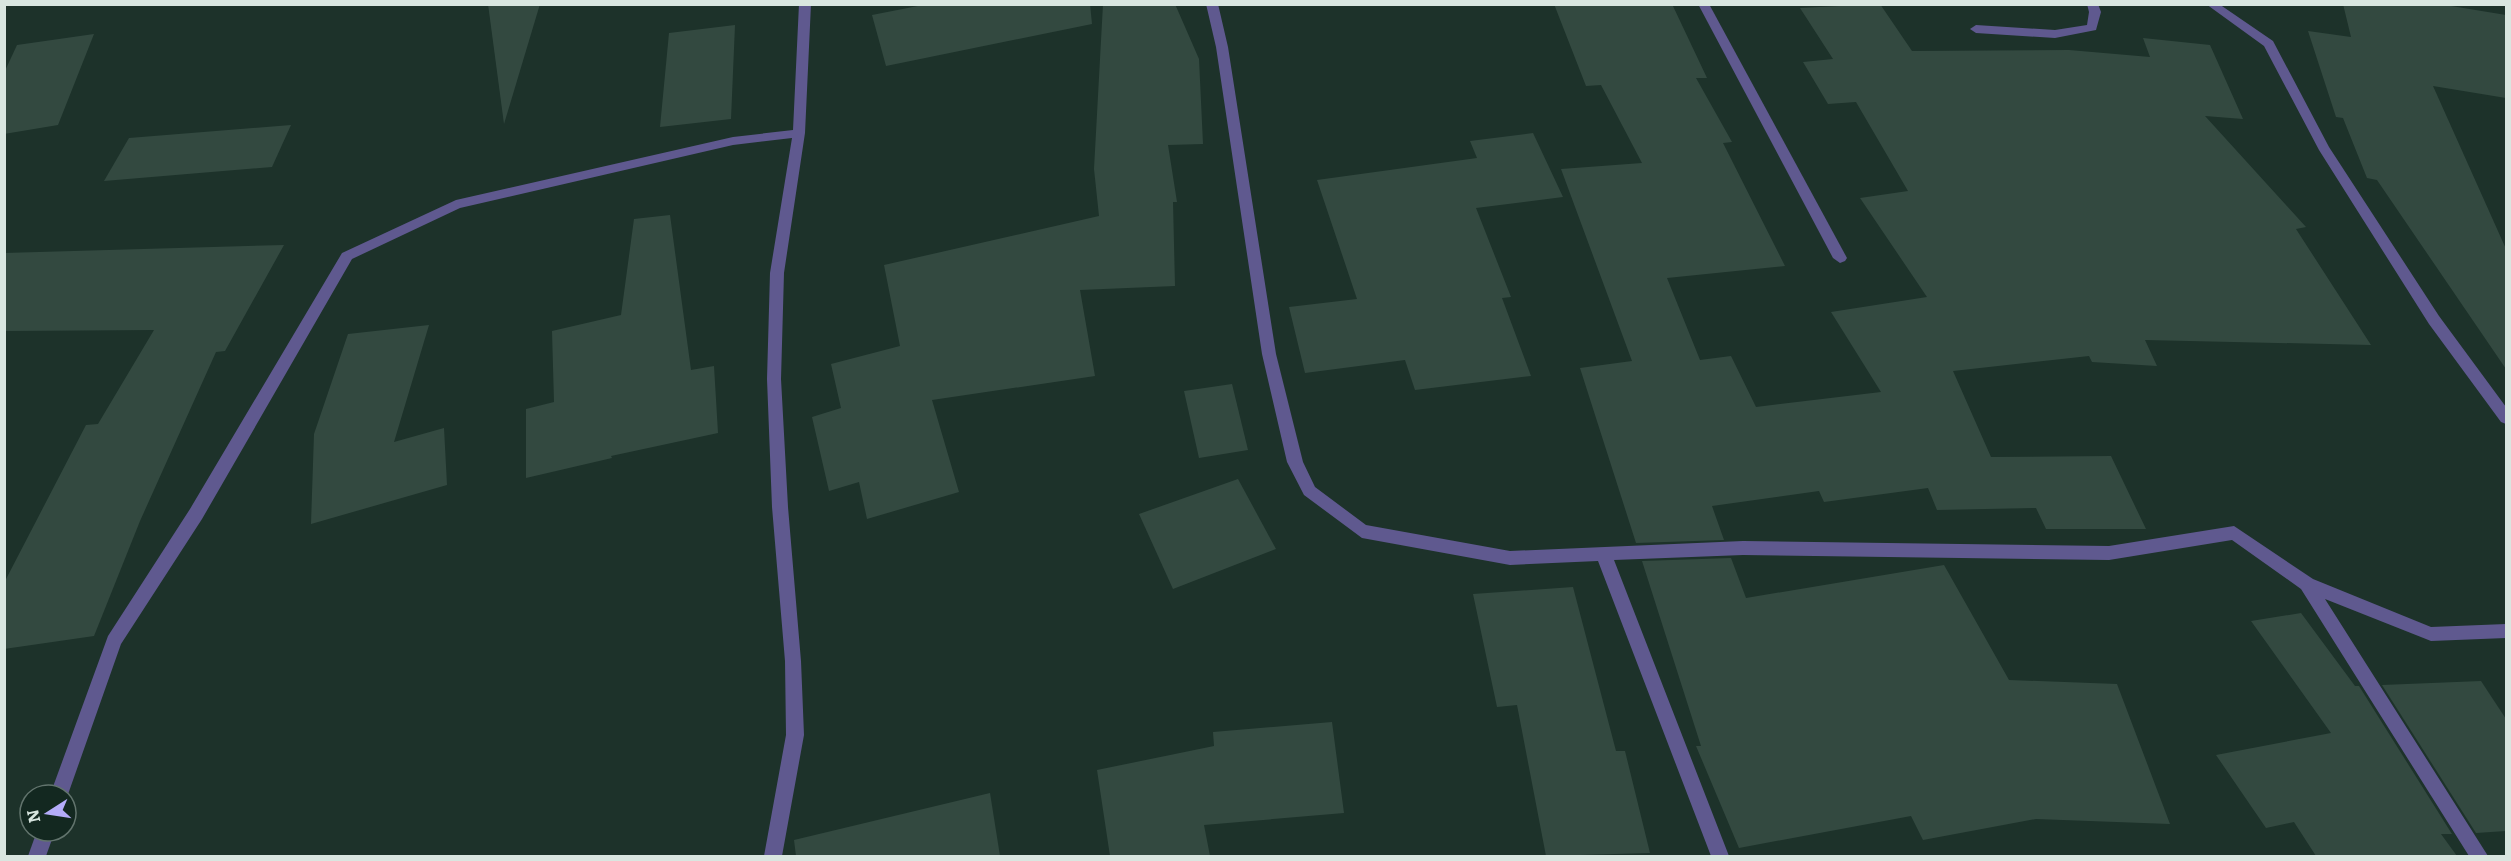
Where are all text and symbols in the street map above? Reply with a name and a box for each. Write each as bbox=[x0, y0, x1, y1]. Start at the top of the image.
north arrow bbox=[18, 783, 78, 843]
text: N bbox=[19, 807, 45, 825]

